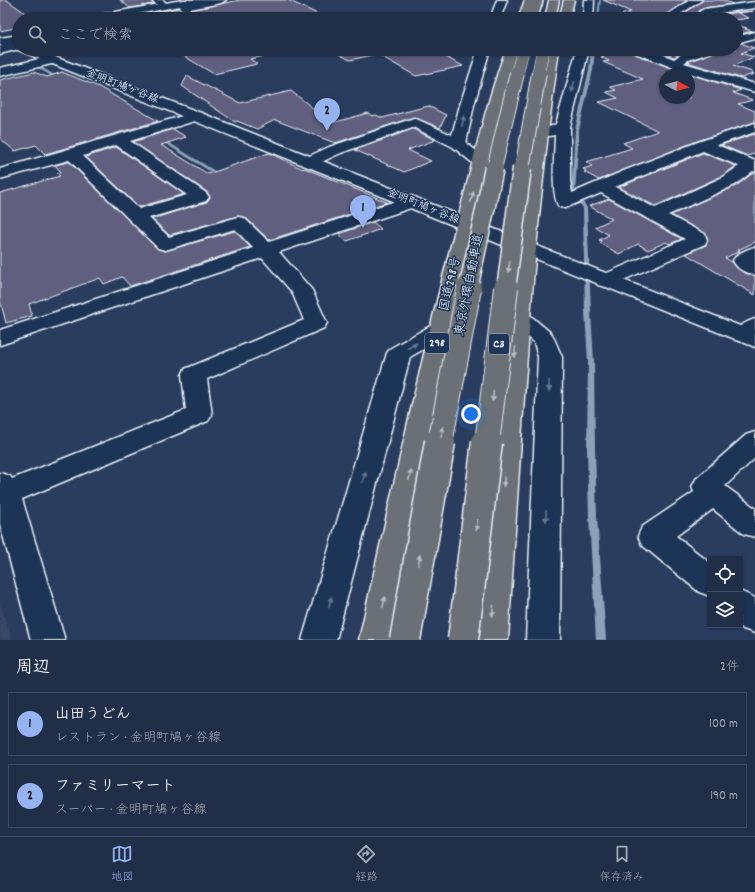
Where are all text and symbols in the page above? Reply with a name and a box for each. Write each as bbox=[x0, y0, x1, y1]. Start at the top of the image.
search box bbox=[12, 12, 743, 56]
icon: search bbox=[26, 23, 48, 45]
text: ここで検索 bbox=[58, 25, 133, 47]
street label: 金明町鳩ヶ谷線 bbox=[83, 66, 161, 108]
north arrow bbox=[659, 68, 695, 104]
one-way arrow bbox=[570, 81, 576, 93]
pin: 2 bbox=[314, 98, 340, 131]
one-way arrow bbox=[461, 114, 467, 127]
street label: 金明町鳩ヶ谷線 bbox=[384, 185, 462, 229]
one-way arrow bbox=[469, 191, 475, 204]
pin: 1 bbox=[350, 195, 376, 228]
street label: 東京外環自動車道 bbox=[451, 232, 489, 338]
street label: 国道298号 bbox=[435, 255, 467, 313]
one-way arrow bbox=[506, 261, 512, 273]
road number: 298 bbox=[425, 333, 449, 353]
road number: C3 bbox=[489, 334, 509, 354]
one-way arrow bbox=[406, 342, 418, 349]
one-way arrow bbox=[512, 345, 519, 358]
one-way arrow bbox=[546, 380, 552, 393]
one-way arrow bbox=[490, 390, 496, 402]
your location bbox=[461, 404, 481, 424]
one-way arrow bbox=[440, 426, 446, 439]
one-way arrow bbox=[407, 468, 413, 481]
one-way arrow bbox=[361, 471, 367, 483]
one-way arrow bbox=[501, 475, 508, 487]
one-way arrow bbox=[543, 510, 549, 523]
one-way arrow bbox=[474, 519, 480, 531]
one-way arrow bbox=[416, 554, 422, 566]
map controls bbox=[707, 556, 743, 628]
button: locate bbox=[707, 556, 743, 592]
button: layers bbox=[707, 592, 743, 628]
one-way arrow bbox=[327, 596, 333, 608]
one-way arrow bbox=[381, 596, 387, 608]
one-way arrow bbox=[490, 605, 496, 617]
text: 周辺 bbox=[16, 657, 50, 681]
text: 2件 bbox=[720, 658, 739, 677]
text: 山田うどん bbox=[55, 704, 131, 726]
text: 1 bbox=[29, 715, 31, 734]
text: 100 m bbox=[709, 715, 738, 734]
text: レストラン · 金明町鳩ヶ谷線 bbox=[55, 729, 221, 748]
text: ファミリーマート bbox=[55, 776, 176, 798]
text: 2 bbox=[27, 787, 33, 806]
text: 190 m bbox=[710, 787, 738, 806]
text: スーパー · 金明町鳩ヶ谷線 bbox=[55, 801, 206, 820]
tab: 地図 bbox=[111, 843, 133, 886]
tab: 経路 bbox=[355, 843, 377, 886]
tab: 保存済み bbox=[600, 843, 644, 886]

